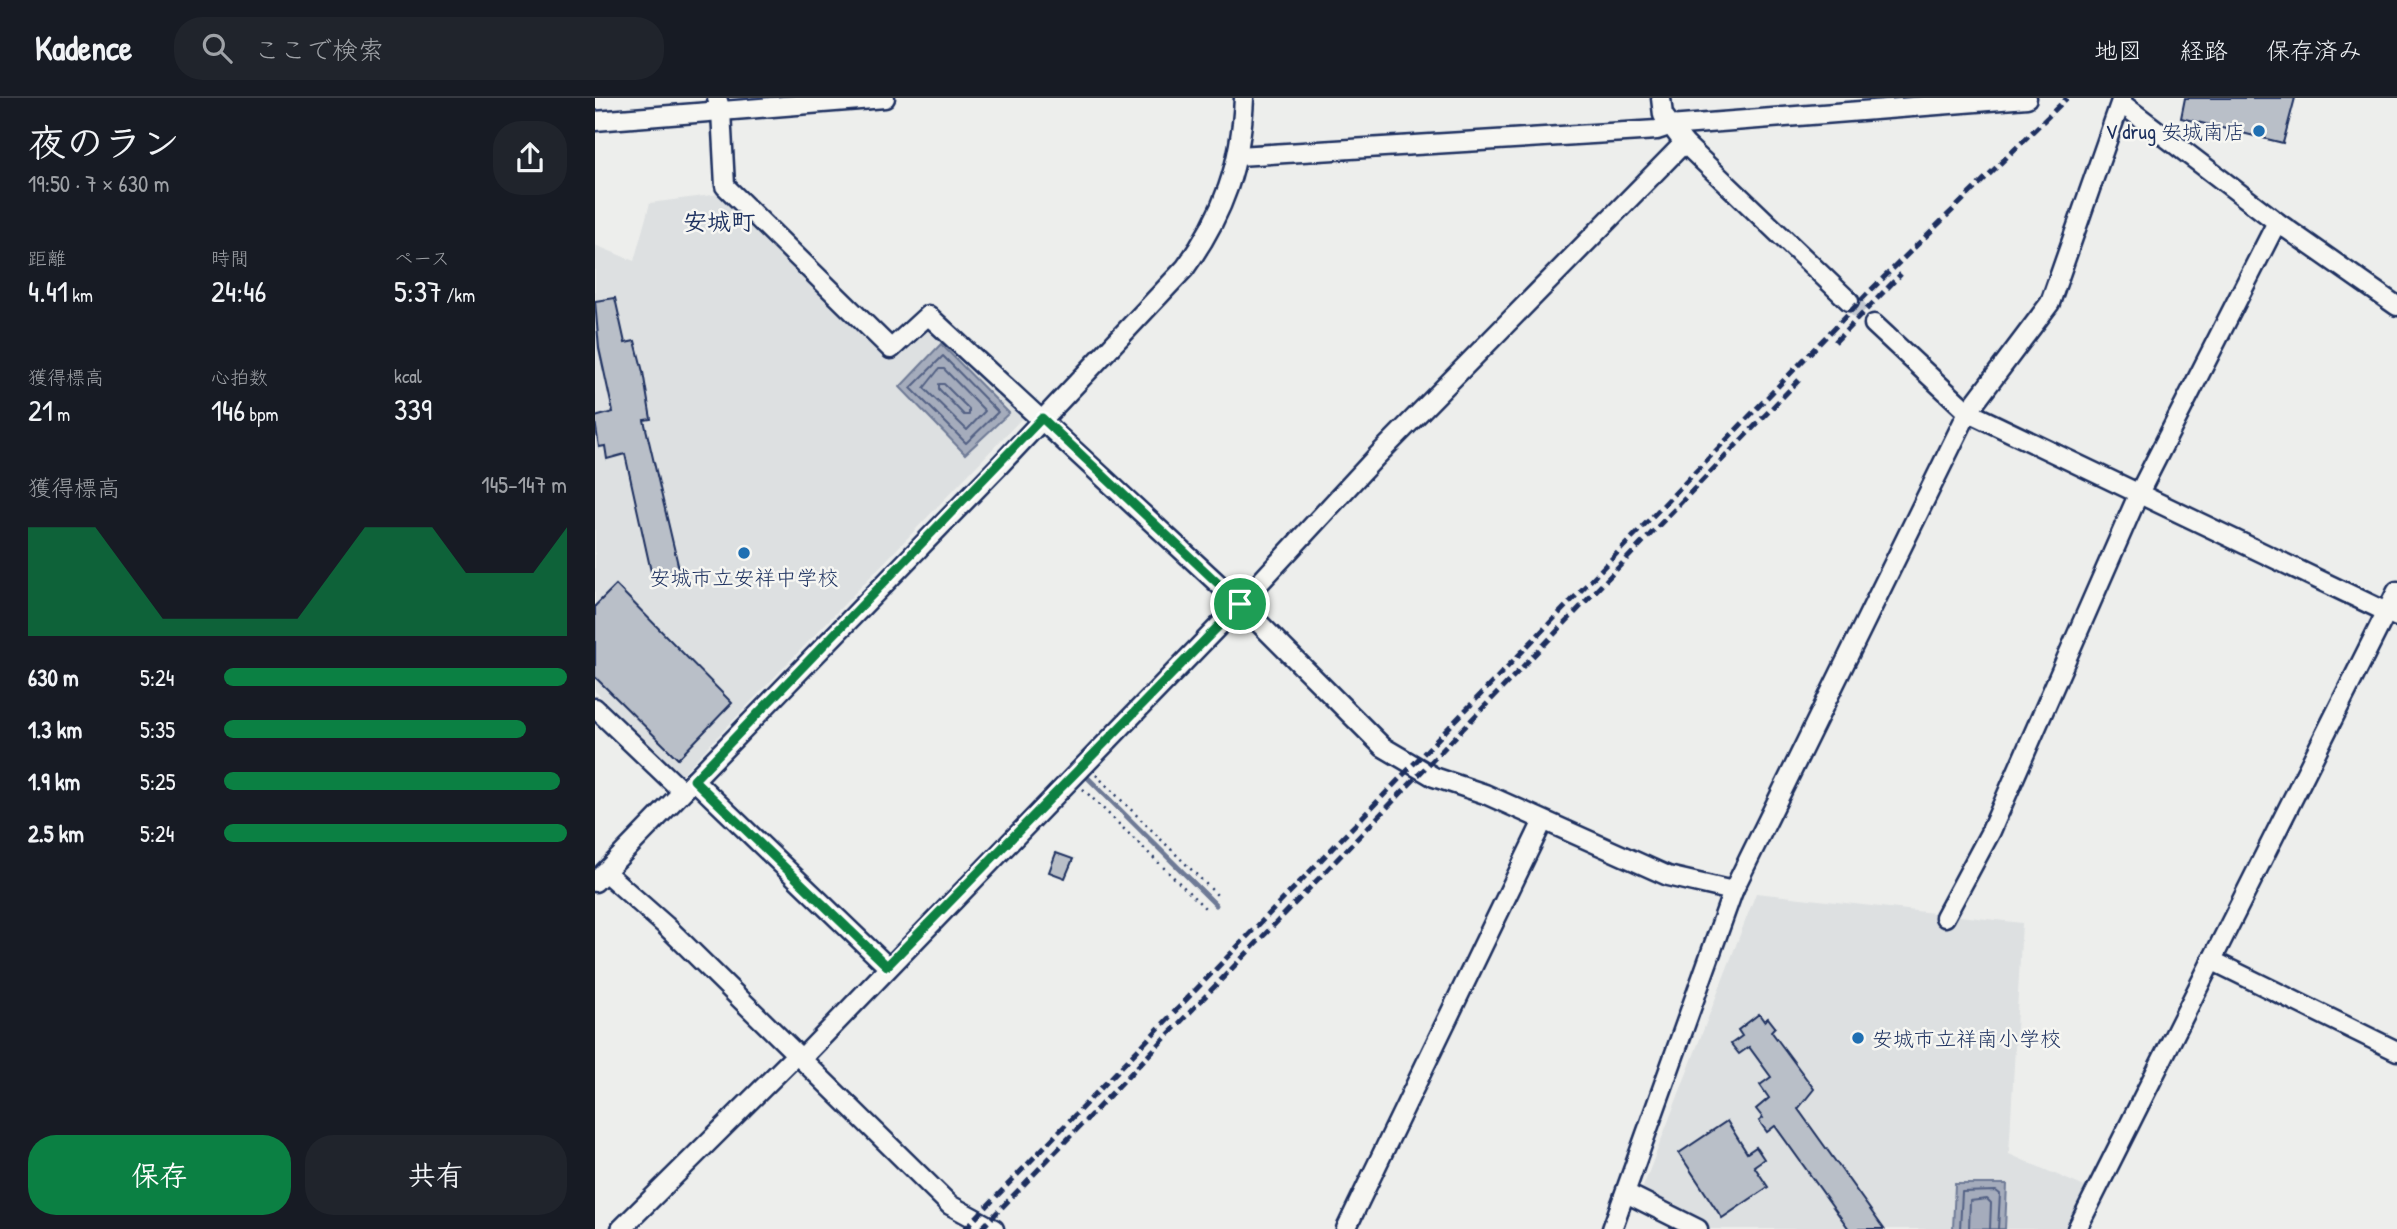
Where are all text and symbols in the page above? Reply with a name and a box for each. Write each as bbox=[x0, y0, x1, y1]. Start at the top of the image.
search box bbox=[174, 17, 664, 80]
text: Kadence bbox=[35, 26, 132, 70]
icon: search bbox=[198, 29, 236, 67]
text: ここで検索 bbox=[254, 32, 384, 67]
text: 地図 bbox=[2094, 34, 2142, 66]
text: 経路 bbox=[2180, 34, 2228, 66]
text: 保存済み bbox=[2266, 34, 2362, 66]
text: 夜のラン bbox=[28, 116, 180, 168]
place label: V drug 安城南店 bbox=[2106, 117, 2245, 146]
button: share bbox=[493, 121, 567, 195]
marker: V drug 安城南店 bbox=[2251, 123, 2267, 139]
text: 19:50 · 7 × 630 m bbox=[28, 168, 169, 199]
district label: 安城町 bbox=[683, 205, 755, 237]
text: 距離 bbox=[28, 245, 66, 271]
text: 時間 bbox=[211, 245, 249, 271]
text: ペース bbox=[394, 245, 450, 271]
text: 4.41 bbox=[28, 271, 68, 311]
text: 24:46 bbox=[211, 271, 266, 311]
text: 5:37 bbox=[394, 271, 442, 311]
text: km bbox=[68, 282, 93, 308]
text: /km bbox=[442, 282, 475, 308]
text: kcal bbox=[394, 363, 422, 389]
text: 獲得標高 bbox=[28, 364, 104, 390]
text: 心拍数 bbox=[211, 364, 268, 390]
text: 339 bbox=[394, 389, 432, 429]
text: 21 bbox=[28, 390, 53, 430]
text: 146 bbox=[211, 390, 245, 430]
text: m bbox=[53, 401, 70, 427]
text: bpm bbox=[245, 401, 278, 427]
text: 145–147 m bbox=[481, 469, 567, 500]
text: 獲得標高 bbox=[28, 472, 120, 503]
marker: 安城市立安祥中学校 bbox=[736, 545, 752, 561]
place label: 安城市立安祥中学校 bbox=[650, 563, 839, 592]
pin bbox=[1210, 574, 1270, 634]
icon: arrive bbox=[1221, 585, 1259, 623]
text: 630 m bbox=[28, 662, 79, 693]
text: 5:24 bbox=[140, 662, 174, 693]
text: 1.3 km bbox=[28, 714, 82, 745]
text: 5:35 bbox=[140, 714, 175, 745]
text: 1.9 km bbox=[28, 766, 80, 797]
text: 5:25 bbox=[140, 766, 176, 797]
text: 2.5 km bbox=[28, 818, 84, 849]
text: 5:24 bbox=[140, 818, 174, 849]
place label: 安城市立祥南小学校 bbox=[1872, 1024, 2061, 1053]
marker: 安城市立祥南小学校 bbox=[1850, 1030, 1866, 1046]
button: 保存 bbox=[28, 1135, 291, 1215]
button: 共有 bbox=[305, 1135, 567, 1215]

